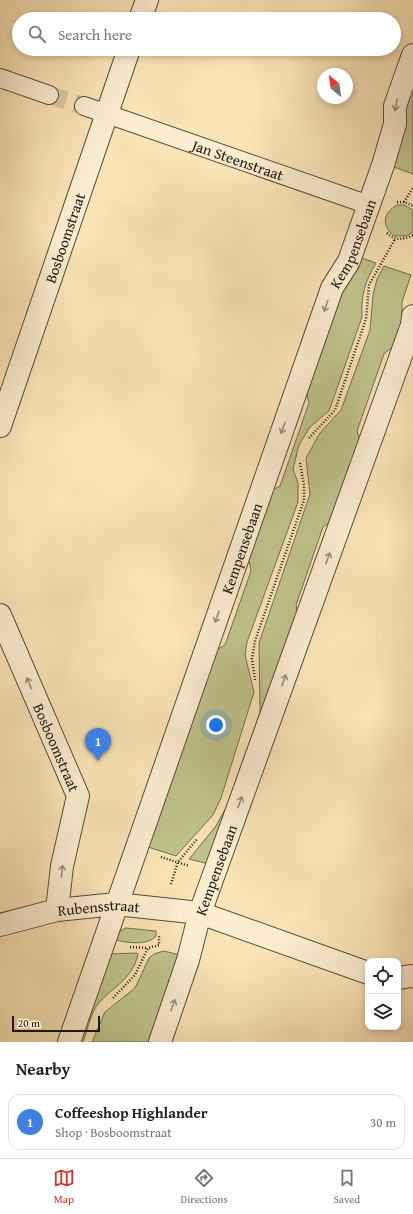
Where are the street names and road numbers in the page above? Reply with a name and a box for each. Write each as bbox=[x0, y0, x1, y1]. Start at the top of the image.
street label: Jan Steenstraat bbox=[188, 133, 287, 185]
street label: Bosboomstraat bbox=[39, 189, 90, 286]
street label: Kempensebaan bbox=[324, 196, 381, 292]
street label: Kempensebaan bbox=[216, 499, 267, 597]
street label: Bosboomstraat bbox=[29, 700, 86, 795]
street label: Kempensebaan bbox=[190, 821, 242, 918]
street label: Rubensstraat bbox=[57, 893, 142, 920]

